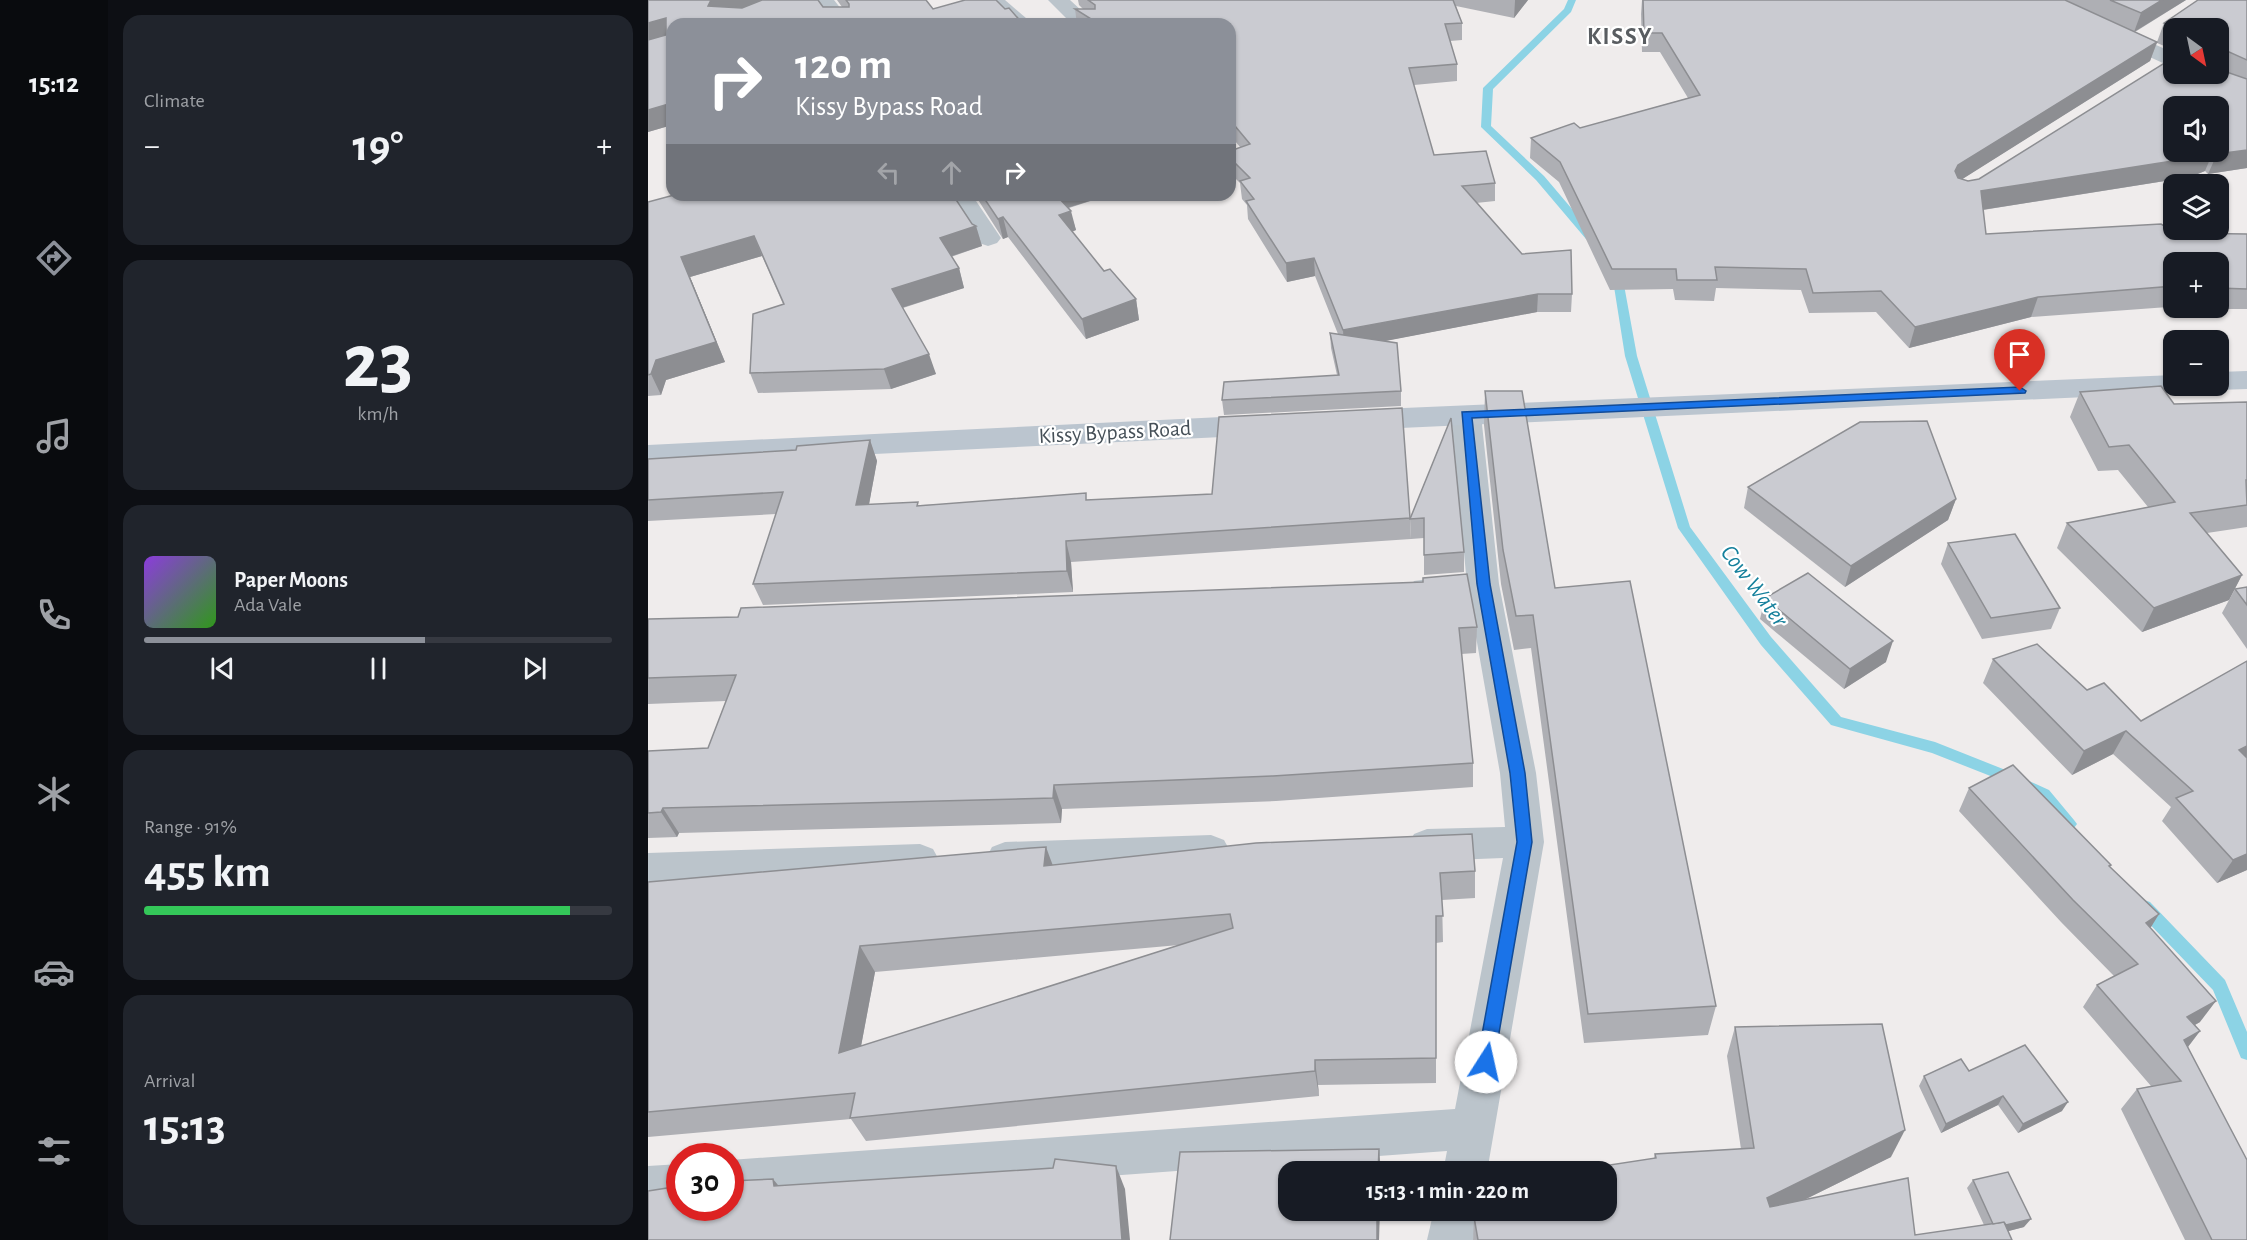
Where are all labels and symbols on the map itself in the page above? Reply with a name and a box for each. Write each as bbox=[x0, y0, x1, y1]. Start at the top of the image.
north arrow bbox=[2163, 18, 2229, 84]
district label: KISSY bbox=[1587, 25, 1653, 49]
pin bbox=[1994, 329, 2045, 391]
street label: Kissy Bypass Road bbox=[1038, 417, 1192, 447]
water label: Cow Water bbox=[1716, 541, 1793, 632]
position arrow bbox=[1454, 1030, 1518, 1094]
speed limit sign: 30 bbox=[666, 1143, 744, 1221]

